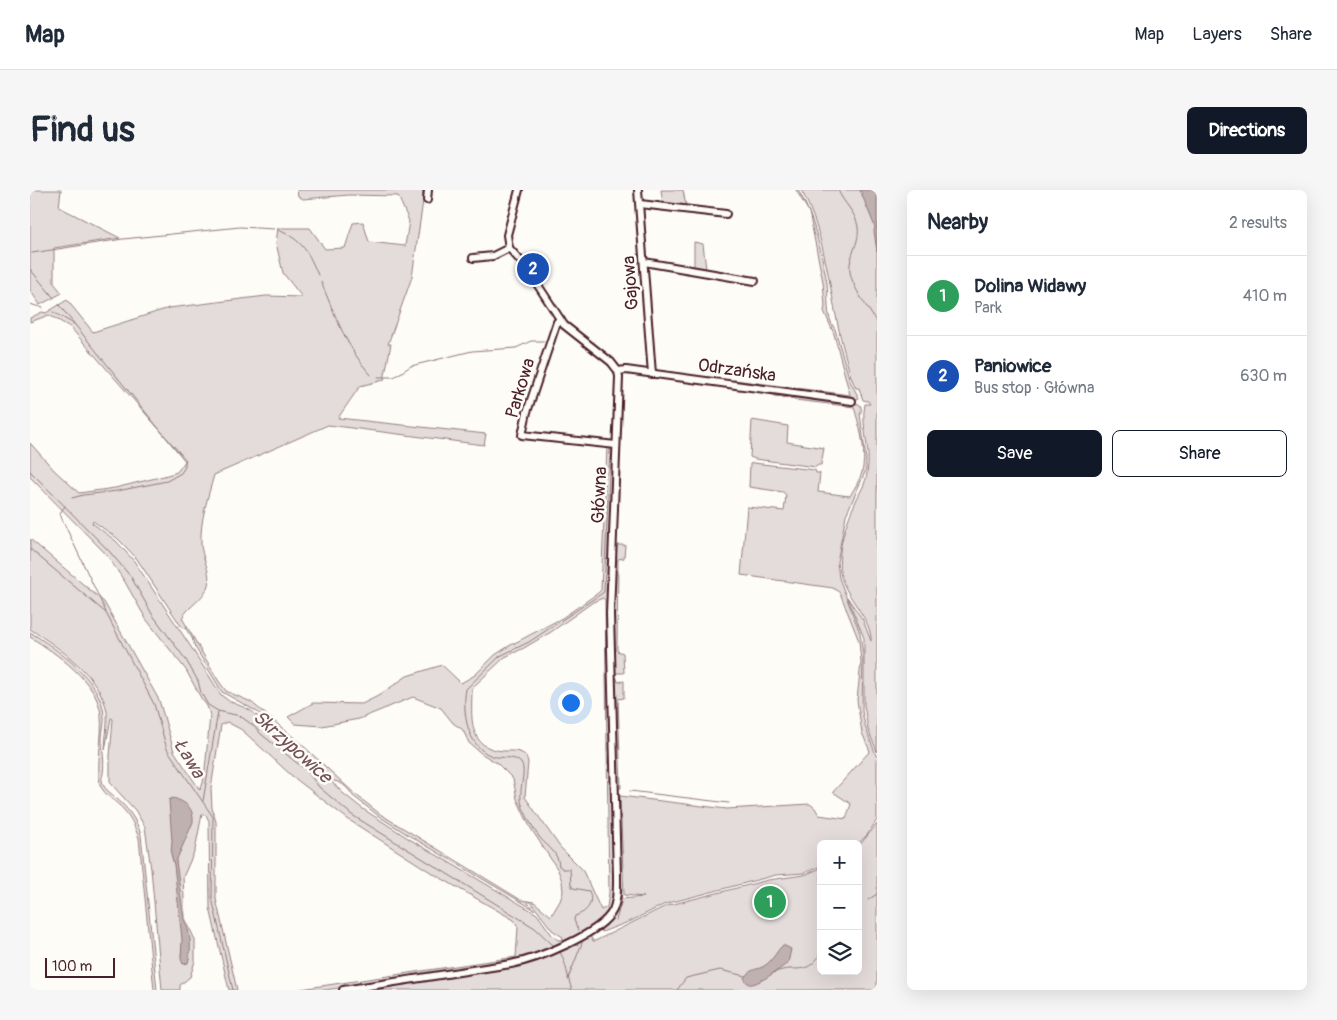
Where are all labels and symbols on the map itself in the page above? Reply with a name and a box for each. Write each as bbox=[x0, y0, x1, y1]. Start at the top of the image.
pin: 2 bbox=[517, 250, 549, 288]
street label: Gajowa bbox=[617, 255, 644, 311]
street label: Odrzańska bbox=[696, 354, 778, 387]
street label: Parkowa bbox=[500, 355, 540, 421]
street label: Główna bbox=[587, 466, 612, 524]
your location bbox=[558, 690, 584, 716]
water label: Skrzypowice bbox=[248, 705, 338, 790]
water label: Ława bbox=[168, 735, 211, 783]
pin: 1 bbox=[754, 883, 786, 921]
scale bar bbox=[45, 955, 115, 978]

